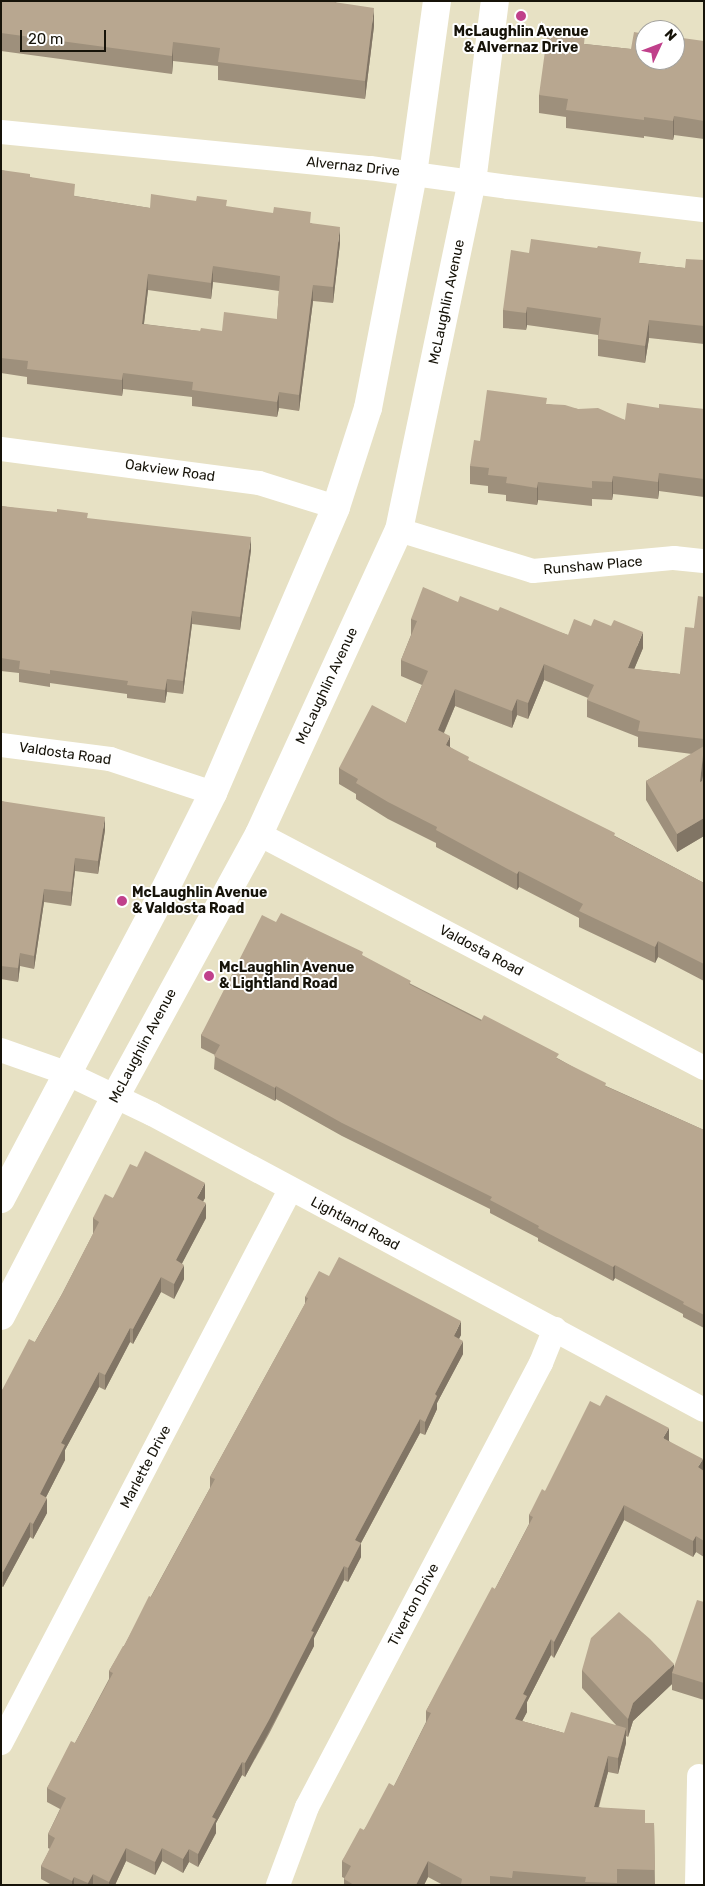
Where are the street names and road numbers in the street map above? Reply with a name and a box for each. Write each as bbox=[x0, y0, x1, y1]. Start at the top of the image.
street label: Alvernaz Drive bbox=[305, 154, 401, 180]
street label: McLaughlin Avenue bbox=[426, 238, 468, 366]
street label: Oakview Road bbox=[124, 456, 216, 486]
street label: Runshaw Place bbox=[543, 553, 643, 579]
street label: McLaughlin Avenue bbox=[292, 625, 362, 747]
street label: Valdosta Road bbox=[18, 739, 112, 769]
street label: Valdosta Road bbox=[436, 922, 526, 980]
street label: McLaughlin Avenue bbox=[106, 986, 180, 1106]
street label: Lightland Road bbox=[308, 1194, 402, 1254]
street label: Marlette Drive bbox=[117, 1423, 175, 1511]
street label: Tiverton Drive bbox=[385, 1561, 443, 1649]

